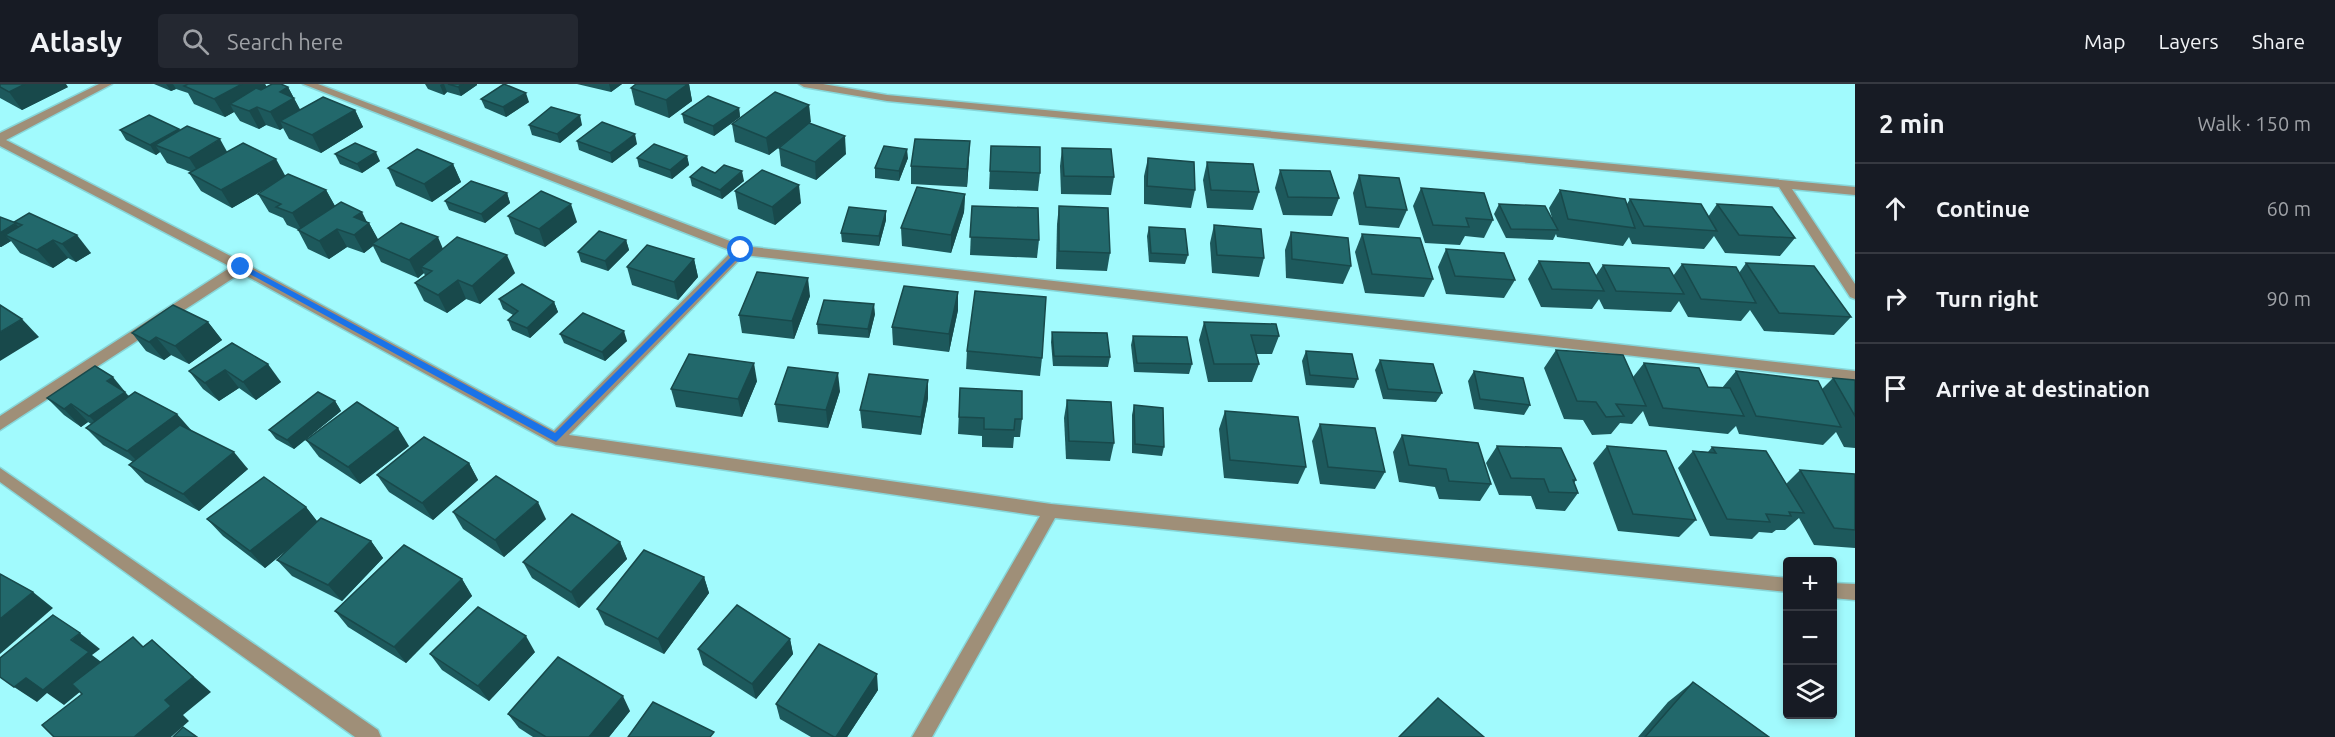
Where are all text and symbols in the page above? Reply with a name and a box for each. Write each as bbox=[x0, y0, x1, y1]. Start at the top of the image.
search box bbox=[158, 14, 578, 68]
icon: search bbox=[179, 25, 212, 58]
text: Atlasly bbox=[30, 26, 122, 57]
text: Search here bbox=[227, 29, 343, 54]
text: Map bbox=[2084, 29, 2125, 53]
text: Layers bbox=[2158, 29, 2219, 53]
text: Share bbox=[2252, 29, 2305, 53]
text: 2 min bbox=[1879, 109, 1945, 138]
text: Walk · 150 m bbox=[2198, 112, 2311, 135]
icon: ahead bbox=[1879, 192, 1912, 225]
text: Continue bbox=[1936, 196, 2030, 221]
text: 60 m bbox=[2267, 197, 2311, 220]
route start bbox=[727, 236, 753, 262]
route end bbox=[227, 253, 253, 279]
icon: right bbox=[1879, 282, 1912, 315]
text: Turn right bbox=[1936, 286, 2038, 311]
text: 90 m bbox=[2267, 287, 2311, 310]
icon: arrive bbox=[1879, 372, 1912, 405]
text: Arrive at destination bbox=[1936, 376, 2150, 401]
map controls bbox=[1783, 557, 1837, 719]
button: + bbox=[1783, 557, 1837, 611]
button: − bbox=[1783, 611, 1837, 665]
button: layers bbox=[1783, 665, 1837, 719]

